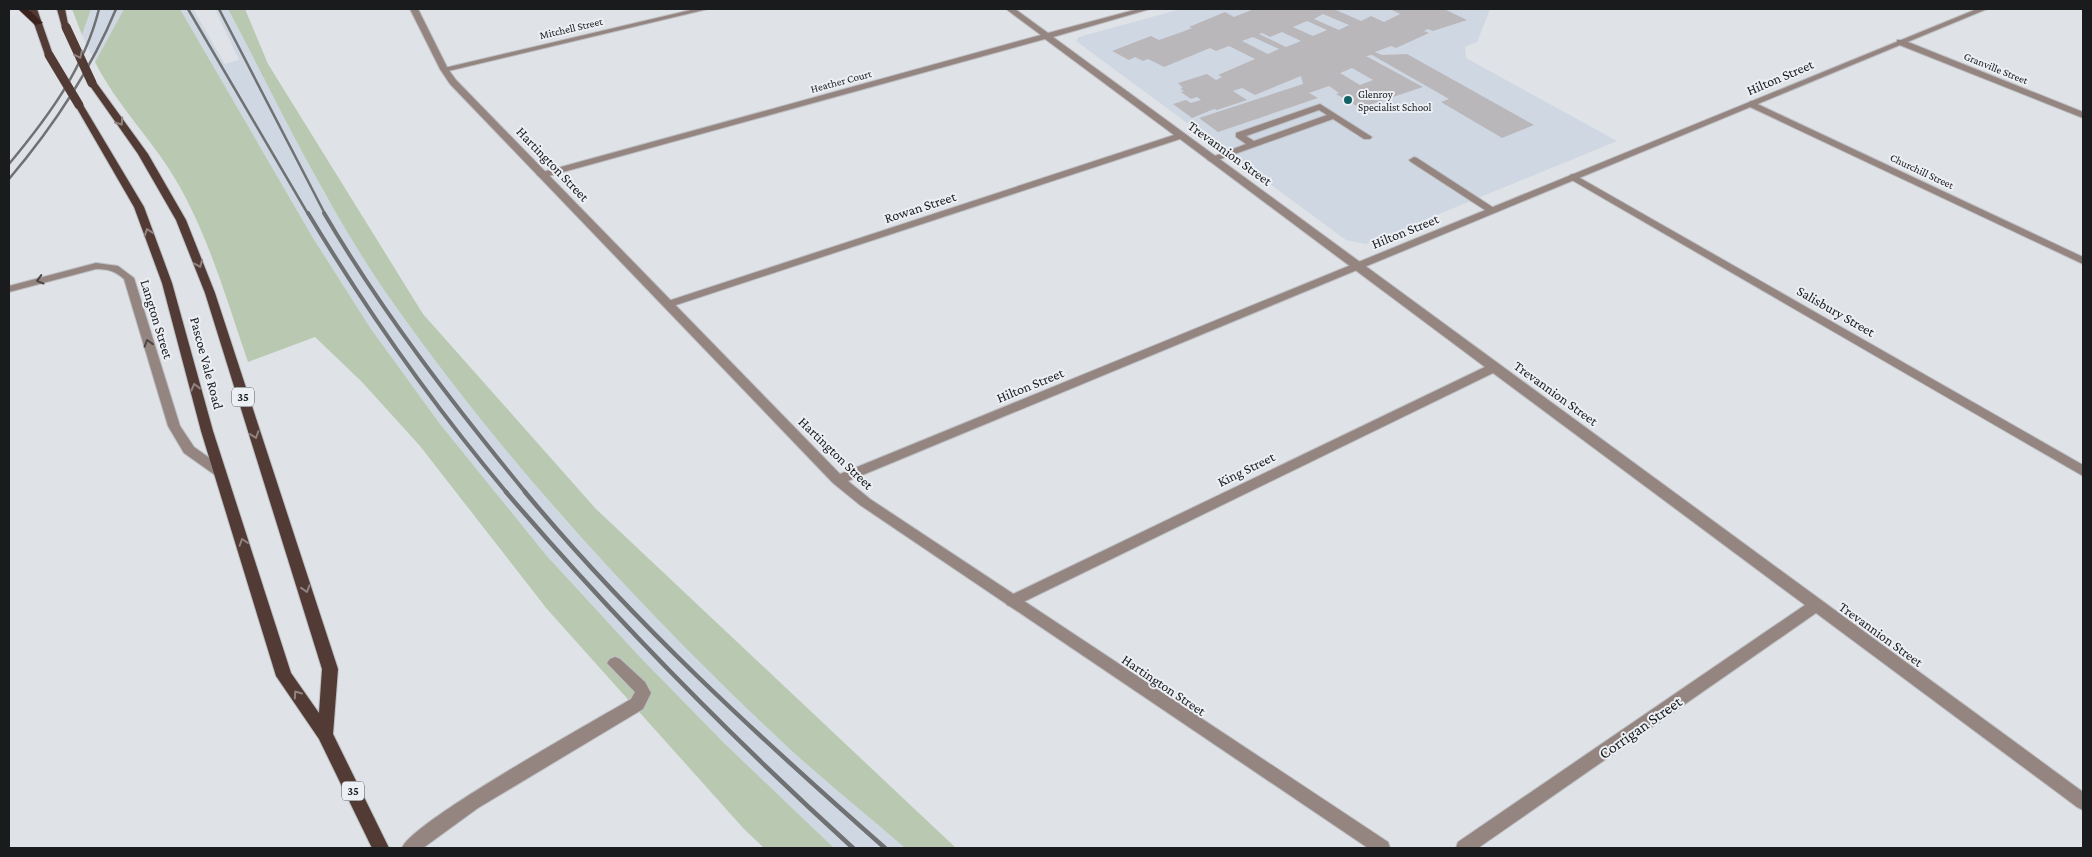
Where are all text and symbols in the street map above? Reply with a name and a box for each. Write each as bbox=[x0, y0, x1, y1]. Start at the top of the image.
street label: Mitchell Street bbox=[538, 15, 604, 41]
one-way arrow bbox=[73, 50, 83, 59]
street label: Granville Street bbox=[1962, 50, 2030, 86]
street label: Hilton Street bbox=[1744, 56, 1816, 98]
street label: Heather Court bbox=[809, 67, 873, 95]
place label: Glenroy Specialist School bbox=[1358, 88, 1432, 114]
marker: Glenroy Specialist School bbox=[1342, 94, 1354, 106]
one-way arrow bbox=[115, 116, 123, 125]
street label: Trevannion Street bbox=[1185, 117, 1275, 189]
street label: Hartington Street bbox=[513, 123, 593, 205]
street label: Churchill Street bbox=[1888, 151, 1956, 191]
street label: Rowan Street bbox=[882, 188, 958, 226]
street label: Hilton Street bbox=[1369, 210, 1441, 252]
one-way arrow bbox=[144, 228, 154, 236]
one-way arrow bbox=[192, 259, 203, 268]
one-way arrow bbox=[35, 274, 44, 285]
street label: Langton Street bbox=[137, 277, 177, 361]
street label: Salisbury Street bbox=[1794, 282, 1878, 340]
street label: Pascoe Vale Road bbox=[187, 315, 227, 412]
one-way arrow bbox=[144, 339, 154, 347]
street label: Trevannion Street bbox=[1511, 357, 1601, 429]
street label: Hilton Street bbox=[994, 364, 1066, 406]
one-way arrow bbox=[190, 382, 201, 391]
road number: 35 bbox=[232, 388, 254, 407]
street label: Hartington Street bbox=[795, 413, 877, 493]
one-way arrow bbox=[249, 430, 259, 439]
street label: King Street bbox=[1215, 448, 1277, 490]
one-way arrow bbox=[238, 539, 248, 547]
one-way arrow bbox=[300, 585, 310, 593]
street label: Trevannion Street bbox=[1836, 598, 1926, 670]
street label: Hartington Street bbox=[1119, 651, 1209, 719]
one-way arrow bbox=[294, 690, 303, 700]
street label: Corrigan Street bbox=[1596, 692, 1686, 763]
road number: 35 bbox=[342, 781, 364, 800]

